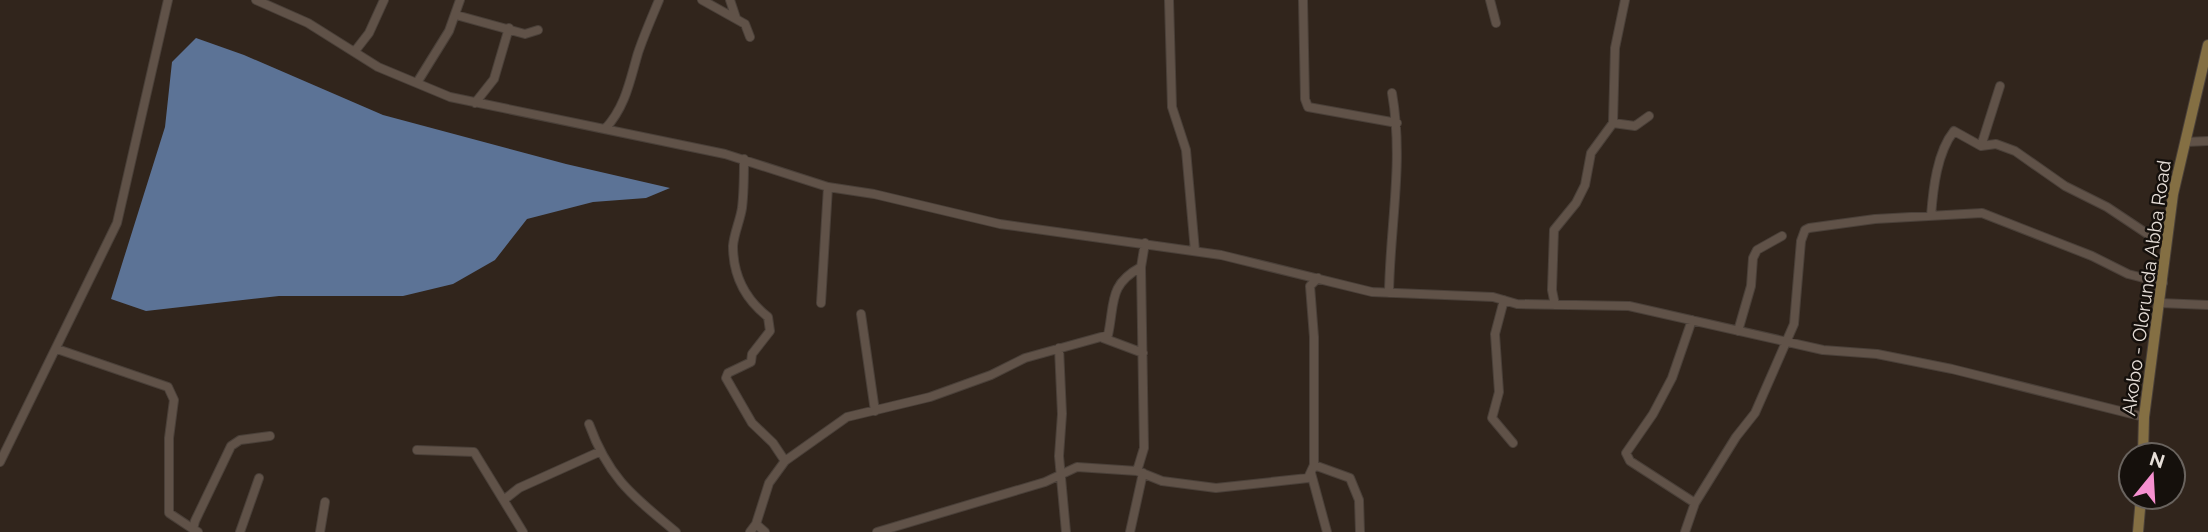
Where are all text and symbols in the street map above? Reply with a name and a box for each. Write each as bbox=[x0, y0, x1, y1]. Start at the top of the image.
street label: Akobo - Olorunda Abba Road bbox=[2117, 159, 2175, 417]
north arrow bbox=[2117, 441, 2187, 511]
text: N bbox=[2147, 447, 2168, 473]

